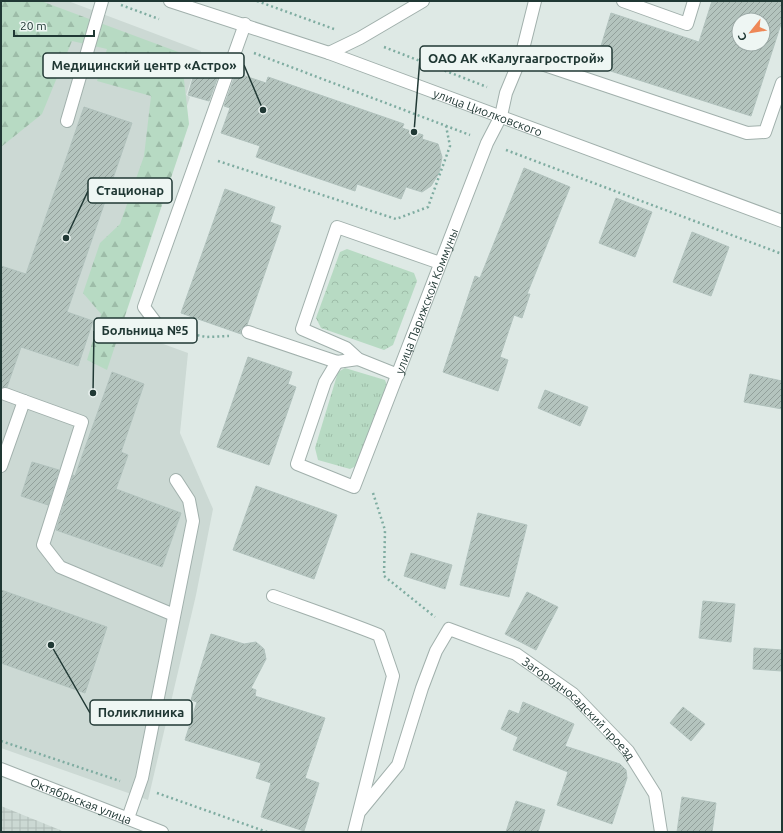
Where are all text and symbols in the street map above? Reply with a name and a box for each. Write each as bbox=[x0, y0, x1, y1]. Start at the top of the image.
scale bar bbox=[14, 12, 94, 38]
north arrow bbox=[731, 12, 771, 52]
text: 20 m bbox=[20, 19, 47, 32]
text: С bbox=[735, 31, 749, 43]
callout: ОАО АК «Калугаагрострой» bbox=[420, 46, 612, 71]
text: ОАО АК «Калугаагрострой» bbox=[428, 51, 605, 65]
callout: Медицинский центр «Астро» bbox=[43, 53, 244, 78]
text: Медицинский центр «Астро» bbox=[51, 58, 237, 72]
street label: улица Циолковского bbox=[432, 86, 544, 138]
callout: Стационар bbox=[88, 178, 172, 203]
text: Стационар bbox=[96, 183, 164, 197]
street label: улица Парижской Коммуны bbox=[392, 226, 460, 375]
callout: Больница №5 bbox=[94, 318, 197, 343]
text: Больница №5 bbox=[101, 323, 189, 337]
street label: Загородносадский проезд bbox=[520, 654, 638, 762]
callout: Поликлиника bbox=[90, 700, 192, 725]
text: Поликлиника bbox=[98, 705, 184, 719]
street label: Октябрьская улица bbox=[29, 775, 134, 826]

